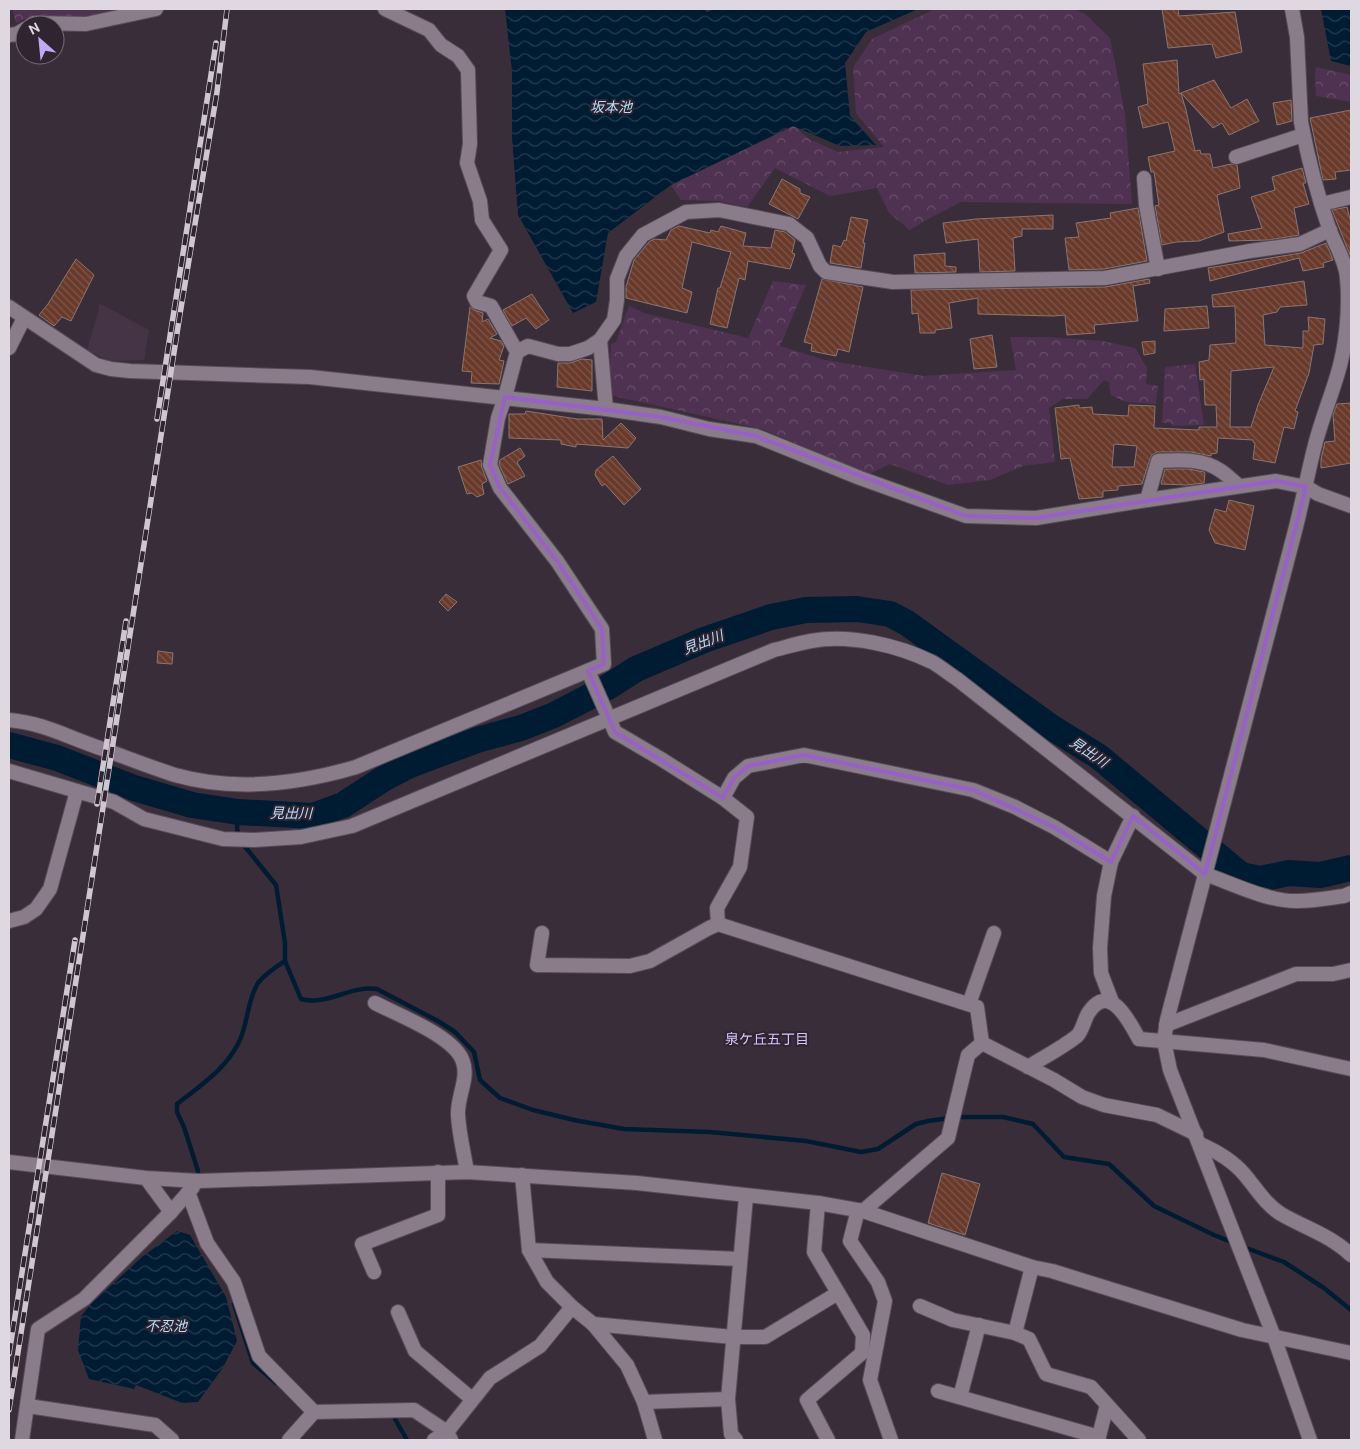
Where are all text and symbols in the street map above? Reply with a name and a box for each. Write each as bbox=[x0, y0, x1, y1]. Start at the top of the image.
north arrow bbox=[15, 15, 65, 65]
text: N bbox=[26, 19, 42, 38]
water label: 坂本池 bbox=[590, 99, 634, 115]
water label: 見出川 bbox=[681, 626, 727, 657]
water label: 見出川 bbox=[1067, 734, 1113, 771]
water label: 見出川 bbox=[270, 805, 314, 821]
district label: 泉ケ丘五丁目 bbox=[725, 1031, 809, 1047]
water label: 不忍池 bbox=[145, 1318, 189, 1334]

